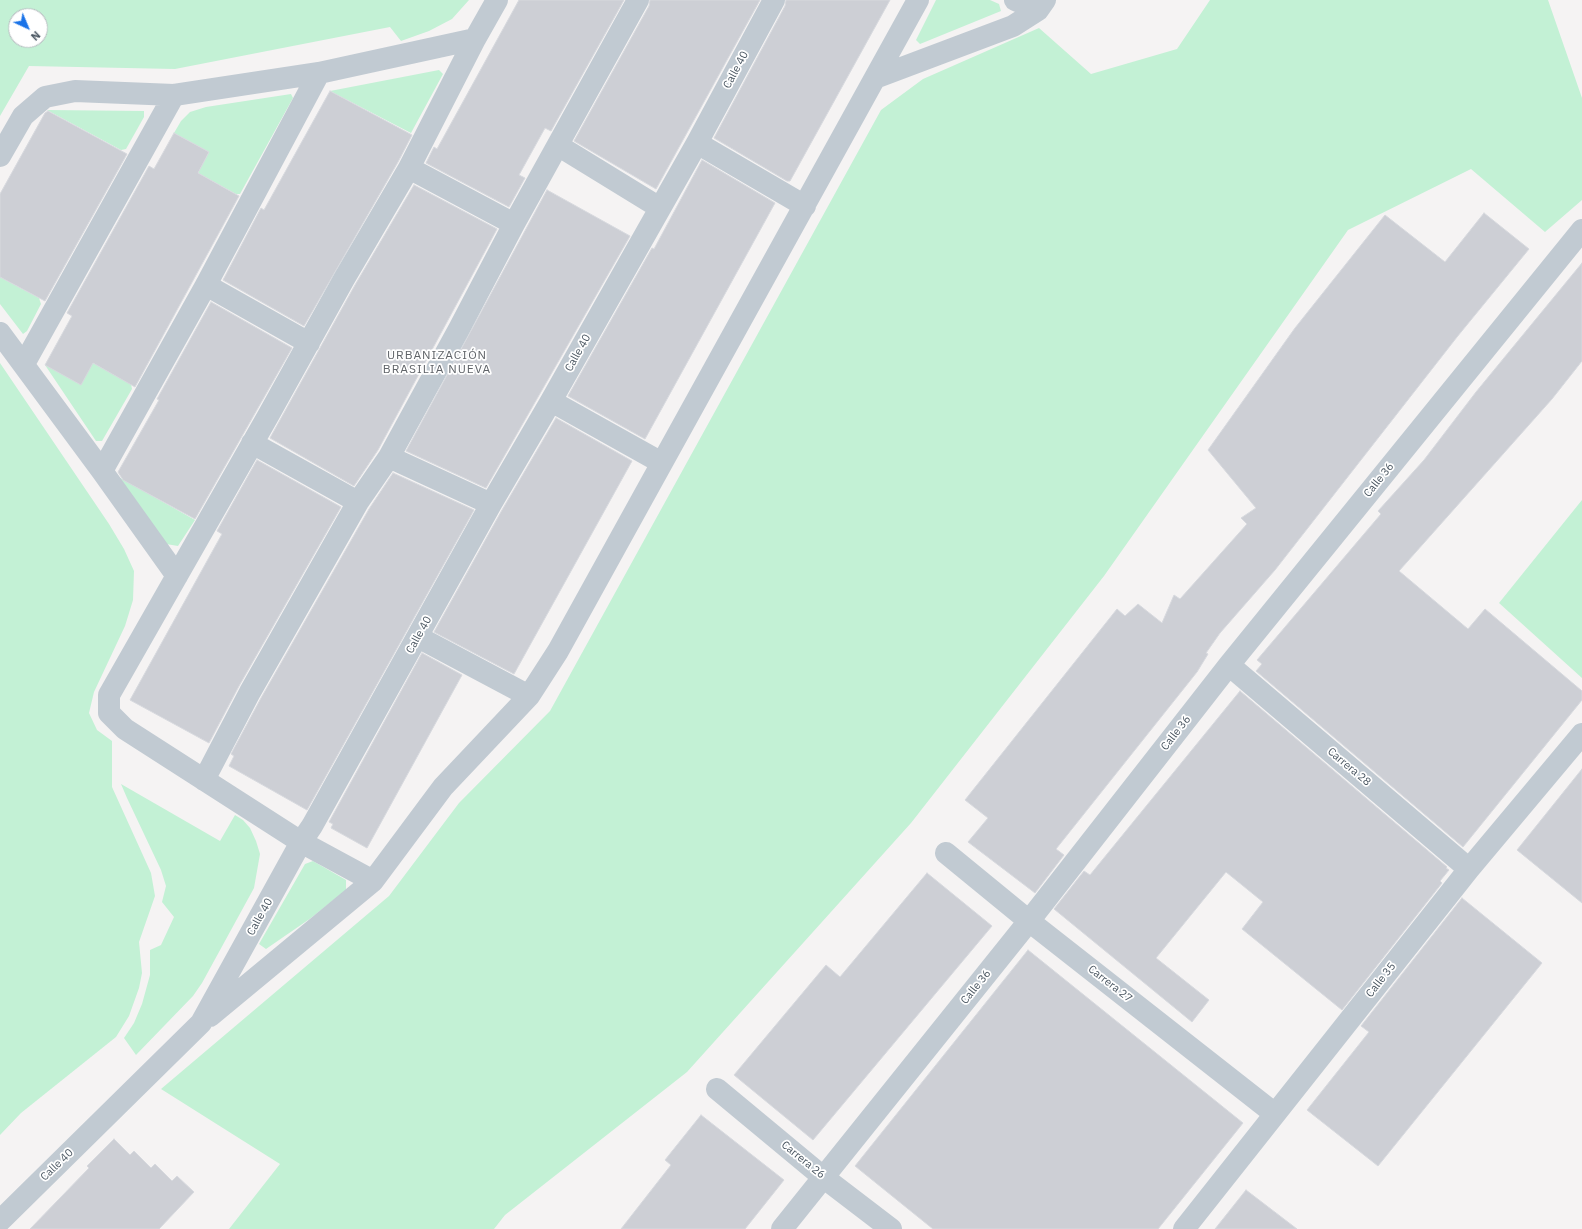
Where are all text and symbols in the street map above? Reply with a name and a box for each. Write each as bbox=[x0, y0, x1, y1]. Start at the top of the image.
north arrow bbox=[8, 8, 48, 48]
text: N bbox=[28, 28, 43, 44]
street label: Calle 40 bbox=[721, 49, 751, 91]
street label: Calle 40 bbox=[562, 332, 594, 374]
district label: URBANIZACIÓN BRASILIA NUEVA bbox=[383, 349, 491, 377]
street label: Calle 36 bbox=[1361, 460, 1397, 500]
street label: Calle 40 bbox=[403, 614, 435, 656]
street label: Calle 36 bbox=[1158, 713, 1194, 753]
street label: Carrera 28 bbox=[1325, 745, 1373, 789]
street label: Calle 40 bbox=[244, 896, 276, 938]
street label: Calle 35 bbox=[1363, 960, 1399, 1000]
street label: Carrera 27 bbox=[1085, 963, 1135, 1005]
street label: Calle 36 bbox=[958, 967, 994, 1007]
street label: Carrera 26 bbox=[778, 1138, 828, 1182]
street label: Calle 40 bbox=[38, 1146, 76, 1184]

